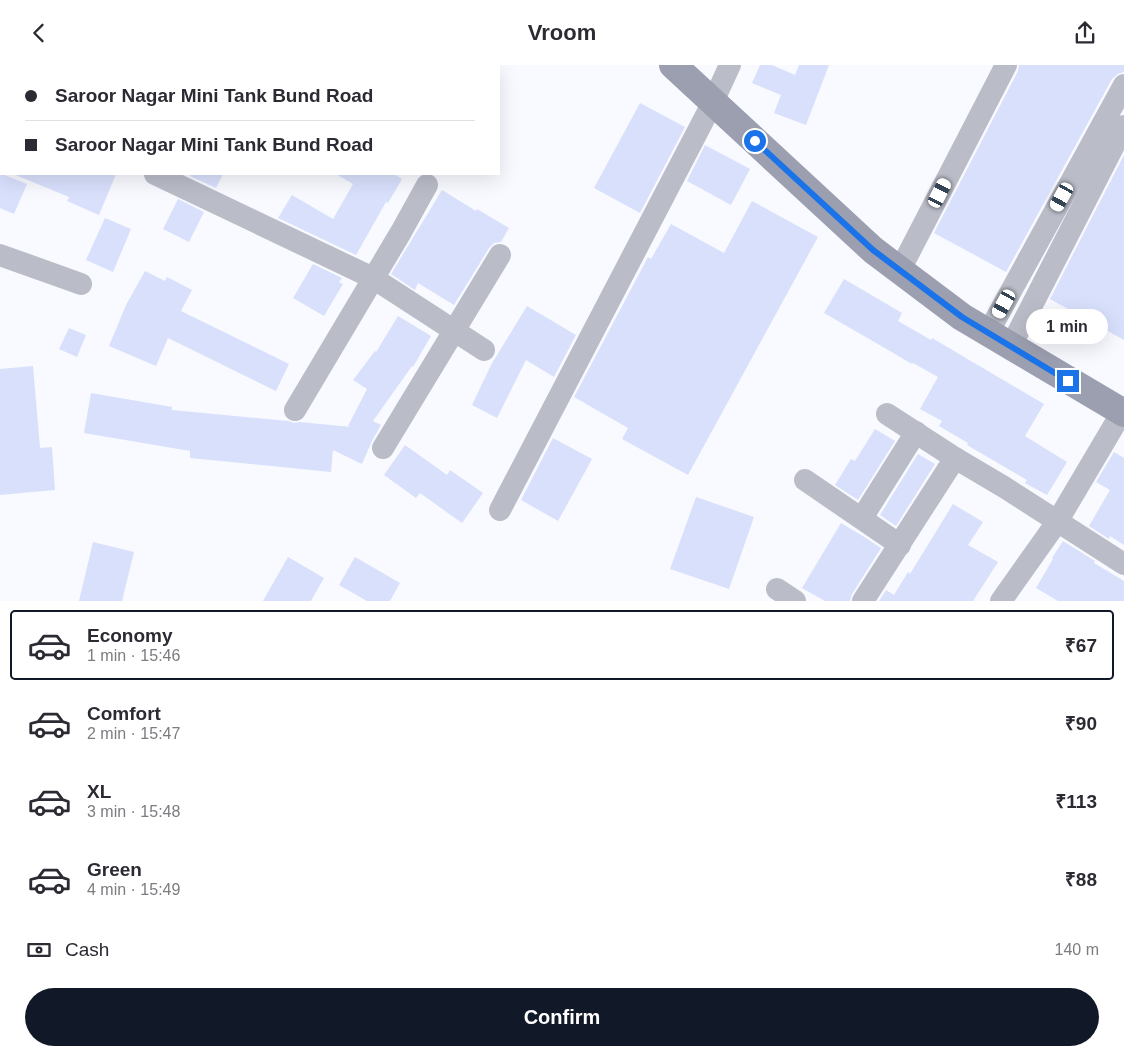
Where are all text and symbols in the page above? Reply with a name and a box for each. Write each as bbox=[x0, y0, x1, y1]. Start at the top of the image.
icon: back bbox=[25, 19, 53, 47]
icon: share bbox=[1071, 19, 1099, 47]
text: Vroom bbox=[528, 20, 596, 45]
text: Saroor Nagar Mini Tank Bund Road bbox=[55, 85, 373, 106]
route start bbox=[744, 130, 766, 152]
text: Saroor Nagar Mini Tank Bund Road bbox=[55, 134, 373, 155]
car bbox=[926, 176, 953, 210]
car bbox=[1048, 180, 1075, 214]
car bbox=[990, 287, 1017, 321]
callout: 1 min bbox=[1027, 309, 1109, 343]
text: 1 min bbox=[1046, 318, 1088, 335]
route end bbox=[1057, 370, 1079, 392]
icon: car bbox=[27, 623, 72, 668]
text: Economy bbox=[87, 625, 173, 646]
text: ₹67 bbox=[1065, 635, 1097, 656]
text: 1 min · 15:46 bbox=[87, 647, 180, 664]
icon: car bbox=[27, 701, 72, 746]
text: Comfort bbox=[87, 703, 161, 724]
text: ₹90 bbox=[1065, 713, 1097, 734]
text: 2 min · 15:47 bbox=[87, 725, 180, 742]
icon: car bbox=[27, 779, 72, 824]
text: XL bbox=[87, 781, 111, 802]
text: ₹113 bbox=[1055, 791, 1097, 812]
text: 3 min · 15:48 bbox=[87, 803, 180, 820]
icon: car bbox=[27, 857, 72, 902]
text: Green bbox=[87, 859, 142, 880]
text: ₹88 bbox=[1065, 869, 1097, 890]
text: 4 min · 15:49 bbox=[87, 881, 180, 898]
icon: cash bbox=[25, 936, 53, 964]
text: Cash bbox=[65, 939, 109, 960]
text: 140 m bbox=[1055, 941, 1099, 958]
button: Confirm bbox=[25, 988, 1099, 1046]

